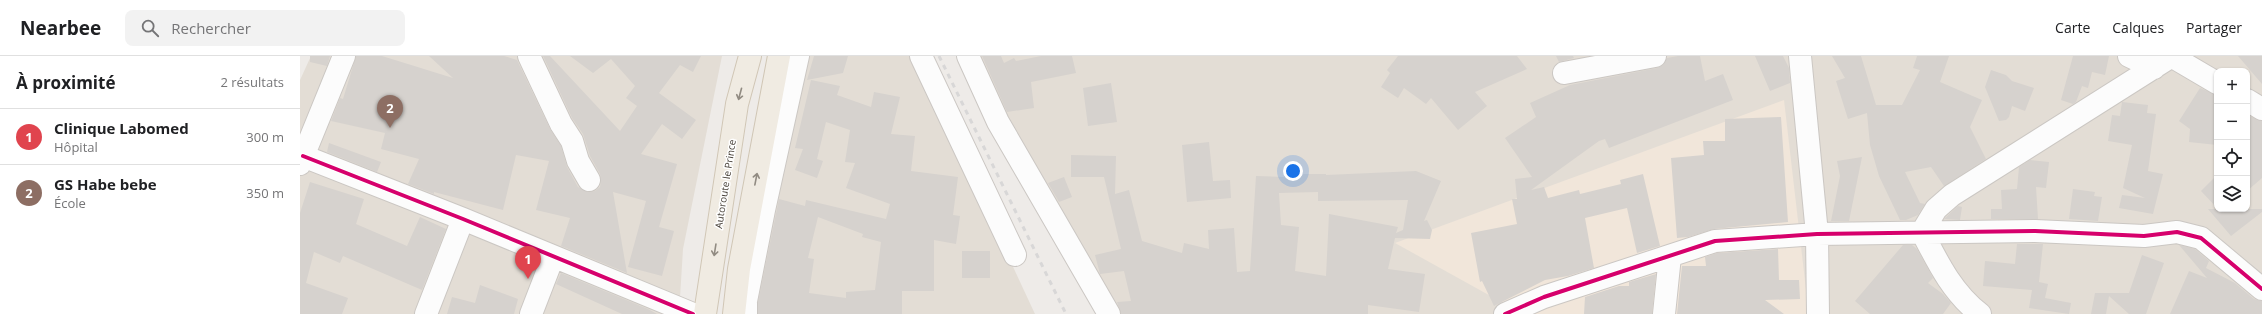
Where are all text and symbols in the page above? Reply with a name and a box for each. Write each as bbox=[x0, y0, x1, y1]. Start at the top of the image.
search box bbox=[125, 10, 405, 46]
text: Nearbee bbox=[20, 15, 101, 41]
icon: search bbox=[139, 17, 161, 39]
text: Rechercher bbox=[171, 18, 251, 38]
text: Carte bbox=[2055, 18, 2090, 37]
text: Calques bbox=[2112, 18, 2164, 37]
text: Partager bbox=[2186, 18, 2242, 37]
map controls bbox=[2214, 68, 2250, 212]
button: + bbox=[2214, 68, 2250, 104]
text: À proximité bbox=[16, 71, 115, 94]
text: 2 résultats bbox=[220, 73, 284, 91]
one-way arrow bbox=[736, 87, 743, 100]
pin: 2 bbox=[377, 95, 403, 128]
button: − bbox=[2214, 104, 2250, 140]
text: Clinique Labomed bbox=[54, 118, 189, 138]
text: 1 bbox=[25, 128, 33, 146]
text: 300 m bbox=[246, 128, 284, 146]
text: Hôpital bbox=[54, 138, 98, 156]
street label: Autoroute le Prince bbox=[711, 138, 739, 230]
button: locate bbox=[2214, 140, 2250, 176]
your location bbox=[1283, 161, 1303, 181]
one-way arrow bbox=[752, 173, 760, 186]
text: GS Habe bebe bbox=[54, 174, 157, 194]
button: layers bbox=[2214, 176, 2250, 212]
text: 2 bbox=[25, 184, 33, 202]
text: 350 m bbox=[246, 184, 284, 202]
text: École bbox=[54, 194, 86, 212]
one-way arrow bbox=[711, 243, 719, 256]
pin: 1 bbox=[515, 246, 541, 279]

